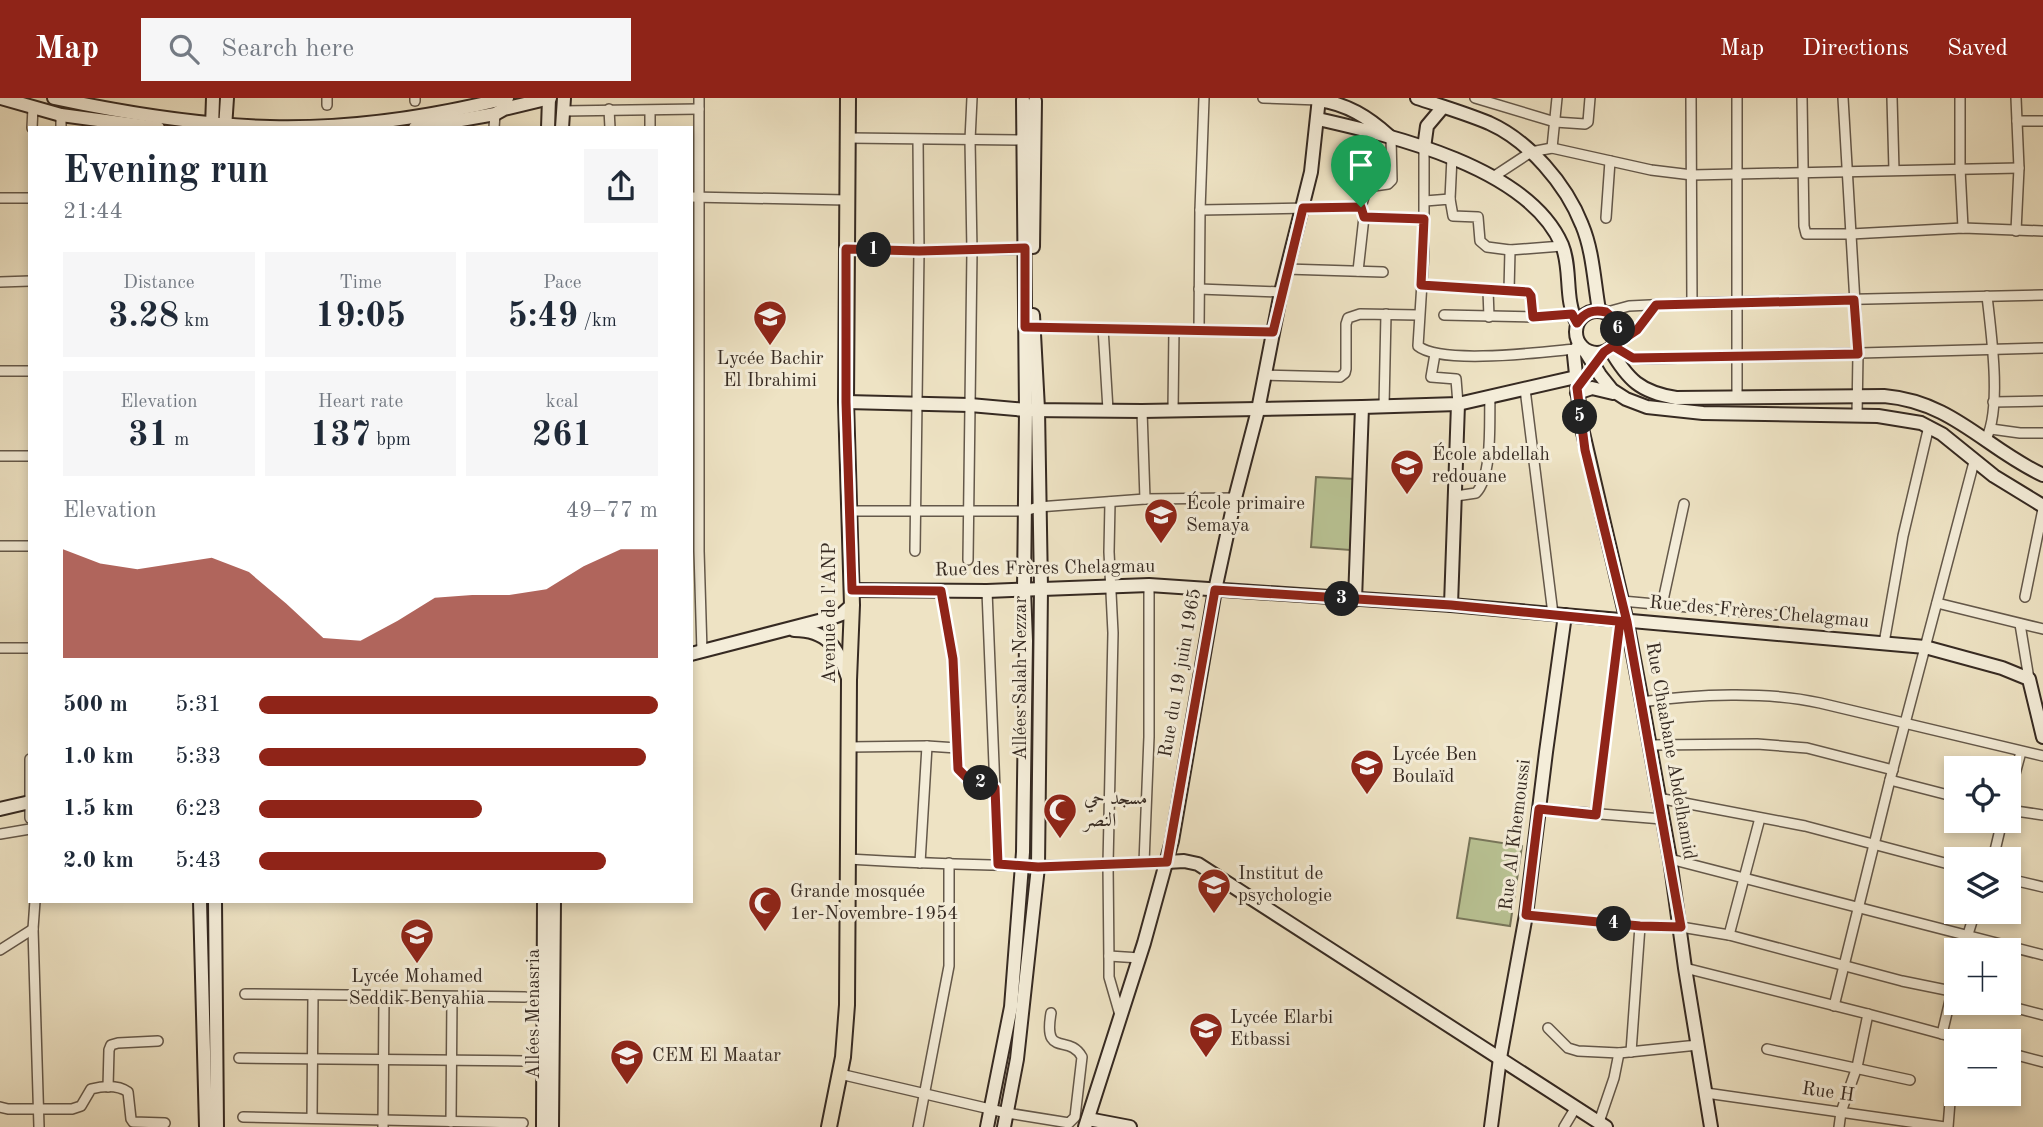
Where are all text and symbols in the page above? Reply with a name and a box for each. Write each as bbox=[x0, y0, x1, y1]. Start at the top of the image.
search box bbox=[141, 18, 631, 81]
icon: search bbox=[165, 30, 203, 68]
text: Map bbox=[35, 33, 99, 66]
text: Search here bbox=[221, 36, 354, 62]
text: Map bbox=[1720, 37, 1764, 61]
text: Directions bbox=[1802, 37, 1909, 61]
text: Saved bbox=[1947, 37, 2008, 61]
pin bbox=[1331, 135, 1391, 207]
icon: arrive bbox=[1342, 146, 1380, 184]
button: share bbox=[584, 149, 658, 223]
text: Evening run bbox=[63, 153, 269, 191]
text: 21:44 bbox=[63, 200, 123, 223]
pin: 1 bbox=[856, 232, 892, 268]
text: 1 bbox=[868, 240, 879, 259]
text: Distance bbox=[123, 274, 195, 293]
text: Time bbox=[339, 274, 382, 293]
text: Pace bbox=[543, 274, 581, 293]
school or university icon: Lycée Bachir El Ibrahimi bbox=[751, 298, 789, 347]
text: 3.28 bbox=[108, 299, 179, 334]
text: 19:05 bbox=[315, 299, 406, 334]
text: 5:49 bbox=[507, 299, 578, 334]
text: km bbox=[179, 312, 209, 331]
text: /km bbox=[578, 312, 617, 331]
pin: 6 bbox=[1600, 312, 1636, 346]
text: 6 bbox=[1612, 319, 1623, 338]
place label: Lycée Bachir El Ibrahimi bbox=[716, 350, 824, 391]
text: Elevation bbox=[120, 393, 197, 412]
text: Heart rate bbox=[318, 393, 403, 412]
text: kcal bbox=[546, 393, 579, 412]
pin: 5 bbox=[1562, 400, 1598, 434]
text: 5 bbox=[1574, 407, 1585, 426]
text: 31 bbox=[128, 418, 169, 453]
text: 137 bbox=[310, 418, 371, 453]
text: 261 bbox=[532, 418, 593, 453]
text: m bbox=[169, 431, 189, 450]
text: bpm bbox=[371, 431, 411, 450]
place label: École abdellah redouane bbox=[1432, 442, 1550, 487]
school or university icon: École abdellah redouane bbox=[1388, 447, 1426, 496]
place label: École primaire Semaya bbox=[1186, 491, 1305, 536]
school or university icon: École primaire Semaya bbox=[1142, 496, 1180, 545]
text: Elevation bbox=[63, 499, 157, 522]
text: 49–77 m bbox=[566, 499, 658, 522]
street label: Avenue de l'ANP bbox=[821, 542, 840, 684]
street label: Rue des Frères Chelagmau bbox=[934, 558, 1156, 580]
pin: 3 bbox=[1324, 582, 1360, 616]
street label: Rue du 19 juin 1965 bbox=[1157, 587, 1205, 759]
text: 3 bbox=[1336, 589, 1347, 608]
street label: Rue des Frères Chelagmau bbox=[1648, 594, 1870, 632]
street label: Allées Salah Nezzar bbox=[1012, 596, 1031, 760]
street label: Rue Chaabane Abdelhamid bbox=[1641, 641, 1699, 862]
text: 500 m bbox=[63, 693, 128, 716]
text: 5:31 bbox=[175, 693, 221, 716]
text: 1.0 km bbox=[63, 745, 134, 768]
text: 5:33 bbox=[175, 745, 221, 768]
place label: Lycée Ben Boulaïd bbox=[1392, 746, 1477, 787]
school or university icon: Lycée Ben Boulaïd bbox=[1348, 747, 1386, 796]
map controls bbox=[1944, 756, 2021, 1106]
button: locate bbox=[1944, 756, 2021, 833]
street label: Rue Al Khemoussi bbox=[1497, 758, 1535, 912]
pin: 2 bbox=[964, 766, 998, 800]
text: 2 bbox=[975, 773, 986, 792]
place label: مسجد حي النصر bbox=[1082, 790, 1147, 832]
mosque icon: مسجد حي النصر bbox=[1041, 791, 1079, 840]
text: 1.5 km bbox=[63, 797, 134, 820]
text: 6:23 bbox=[175, 797, 221, 820]
button: layers bbox=[1944, 847, 2021, 924]
text: 2.0 km bbox=[63, 849, 134, 872]
text: 5:43 bbox=[175, 849, 221, 872]
place label: Institut de psychologie bbox=[1238, 865, 1332, 906]
school or university icon: Institut de psychologie bbox=[1195, 866, 1233, 915]
place label: Grande mosquée 1er-Novembre-1954 bbox=[790, 883, 958, 924]
mosque icon: Grande mosquée 1er-Novembre-1954 bbox=[746, 884, 784, 933]
pin: 4 bbox=[1596, 906, 1632, 942]
text: 4 bbox=[1608, 914, 1619, 933]
school or university icon: Lycée Mohamed Seddik Benyahia bbox=[398, 916, 436, 965]
button: + bbox=[1944, 938, 2021, 1015]
street label: Allées Menasria bbox=[525, 948, 544, 1079]
place label: Lycée Mohamed Seddik Benyahia bbox=[349, 968, 486, 1009]
place label: Lycée Elarbi Etbassi bbox=[1230, 1009, 1333, 1050]
school or university icon: Lycée Elarbi Etbassi bbox=[1187, 1010, 1225, 1059]
button: − bbox=[1944, 1029, 2021, 1106]
school or university icon: CEM El Maatar bbox=[608, 1037, 646, 1086]
place label: CEM El Maatar bbox=[652, 1047, 781, 1066]
street label: Rue H bbox=[1801, 1080, 1855, 1106]

